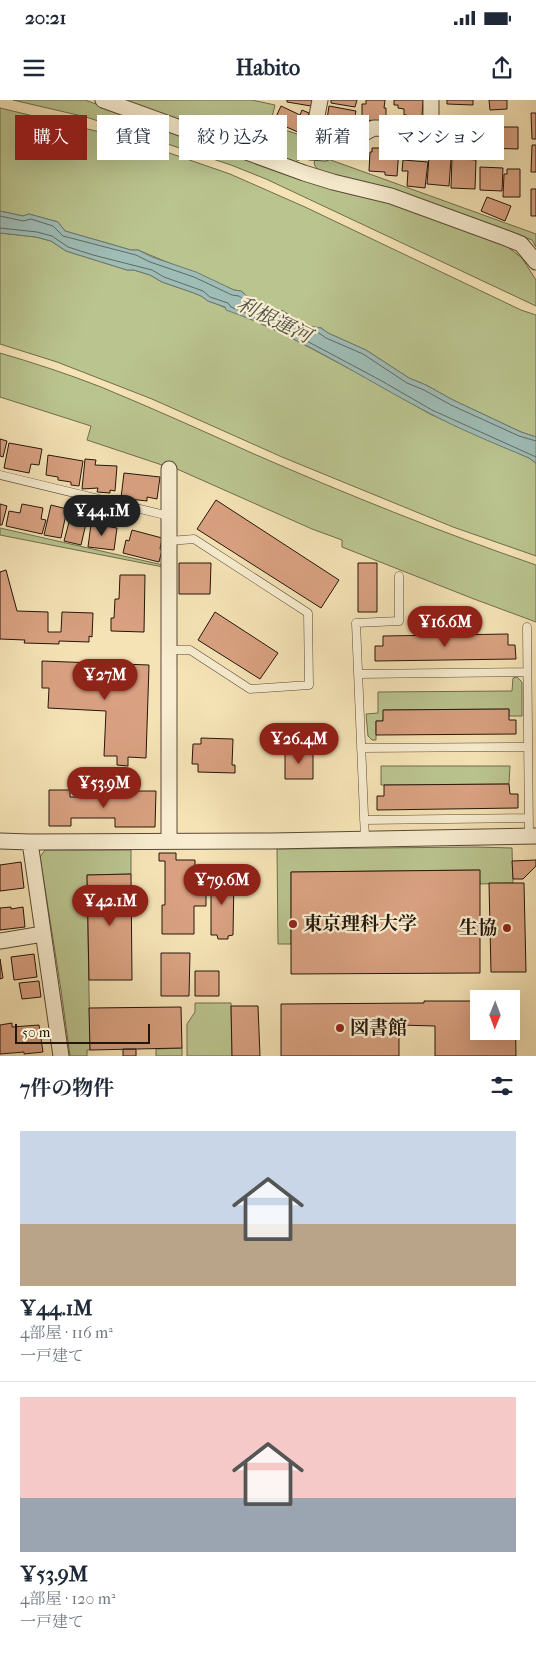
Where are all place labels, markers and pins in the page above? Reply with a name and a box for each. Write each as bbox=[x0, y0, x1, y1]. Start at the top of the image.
pin: ¥44.1M bbox=[61, 494, 143, 537]
pin: ¥16.6M bbox=[404, 606, 486, 648]
pin: ¥27M bbox=[75, 658, 135, 701]
pin: ¥26.4M bbox=[258, 722, 340, 765]
pin: ¥53.9M bbox=[63, 766, 145, 809]
pin: ¥79.6M bbox=[181, 864, 263, 906]
pin: ¥42.1M bbox=[69, 884, 151, 927]
place label: 東京理科大学 bbox=[303, 913, 417, 935]
place label: 生協 bbox=[459, 917, 497, 939]
marker: 東京理科大学 bbox=[287, 918, 299, 930]
marker: 生協 bbox=[501, 922, 513, 934]
place label: 図書館 bbox=[350, 1017, 407, 1039]
marker: 図書館 bbox=[334, 1022, 346, 1034]

